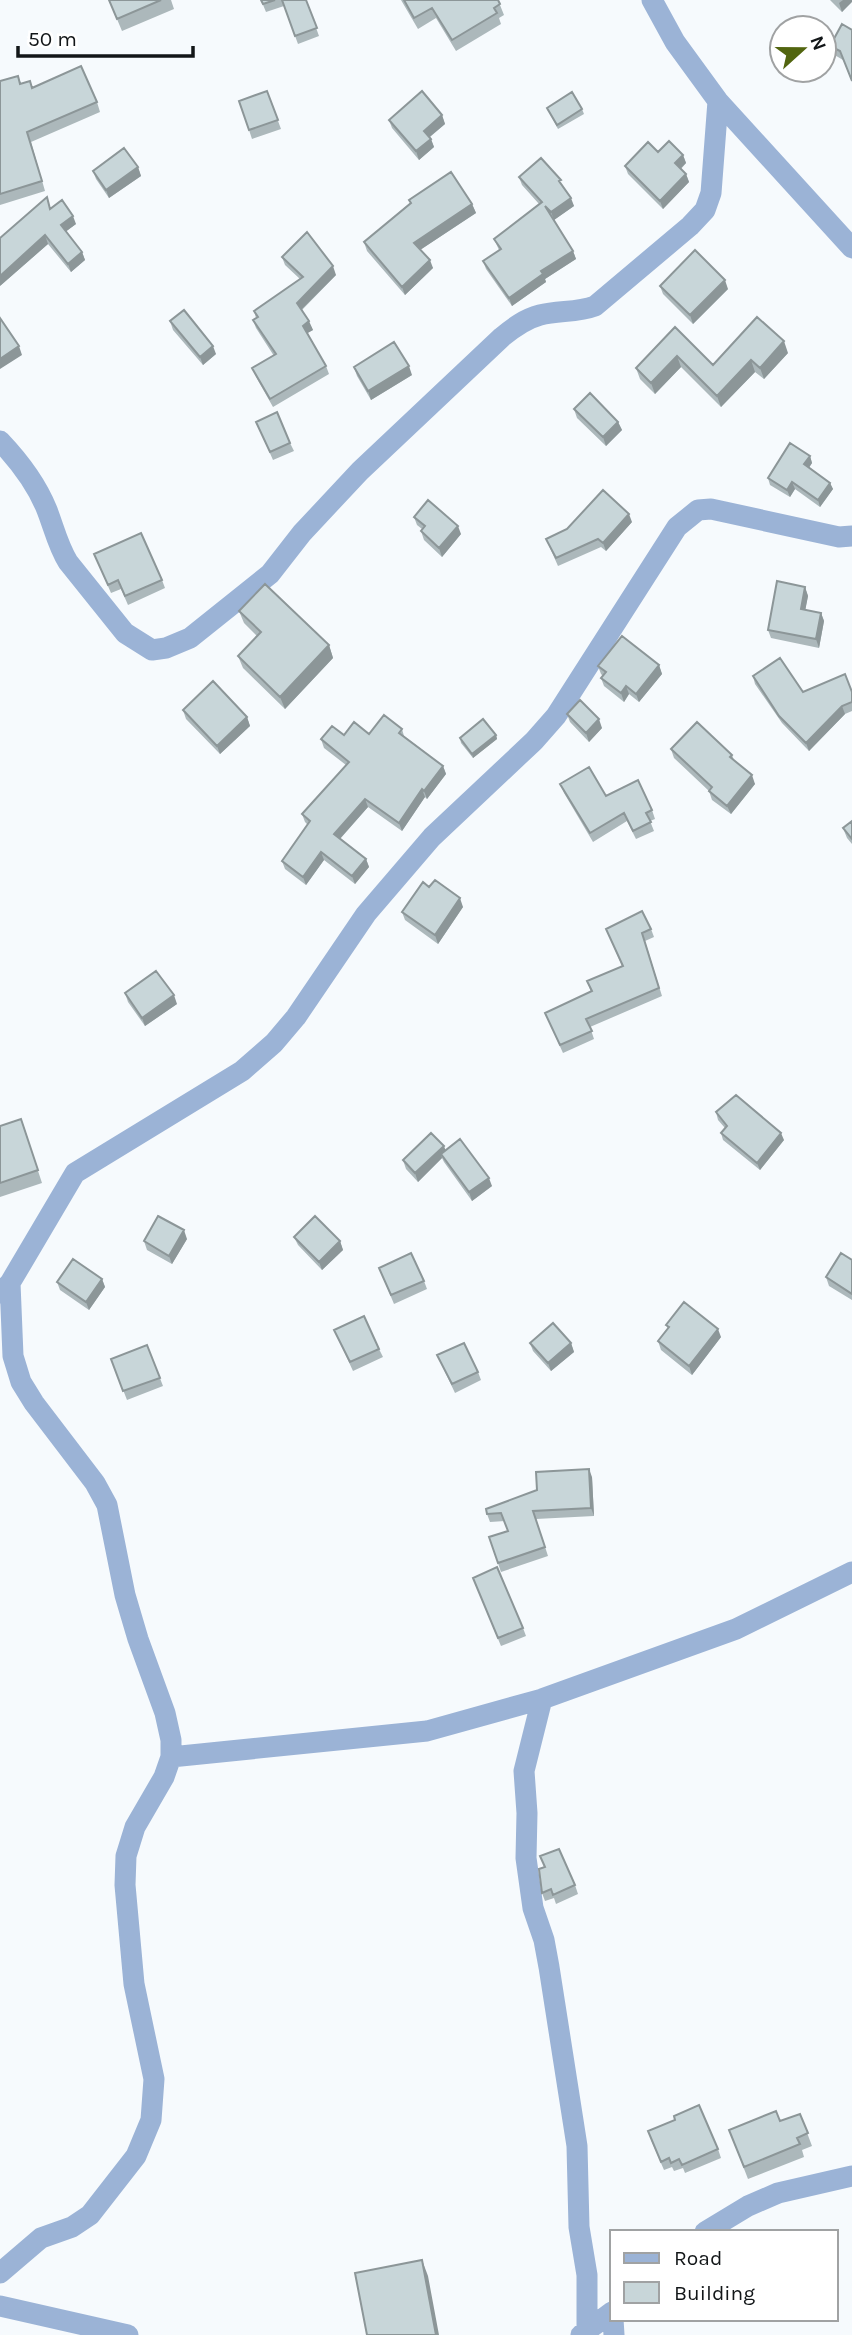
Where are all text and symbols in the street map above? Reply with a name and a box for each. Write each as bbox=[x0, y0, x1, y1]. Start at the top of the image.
scale bar bbox=[18, 14, 192, 58]
north arrow bbox=[768, 14, 838, 84]
text: 50 m bbox=[28, 27, 77, 51]
text: N bbox=[805, 33, 831, 54]
legend bbox=[610, 2230, 838, 2321]
text: Road bbox=[674, 2246, 722, 2270]
text: Building bbox=[674, 2281, 755, 2305]

